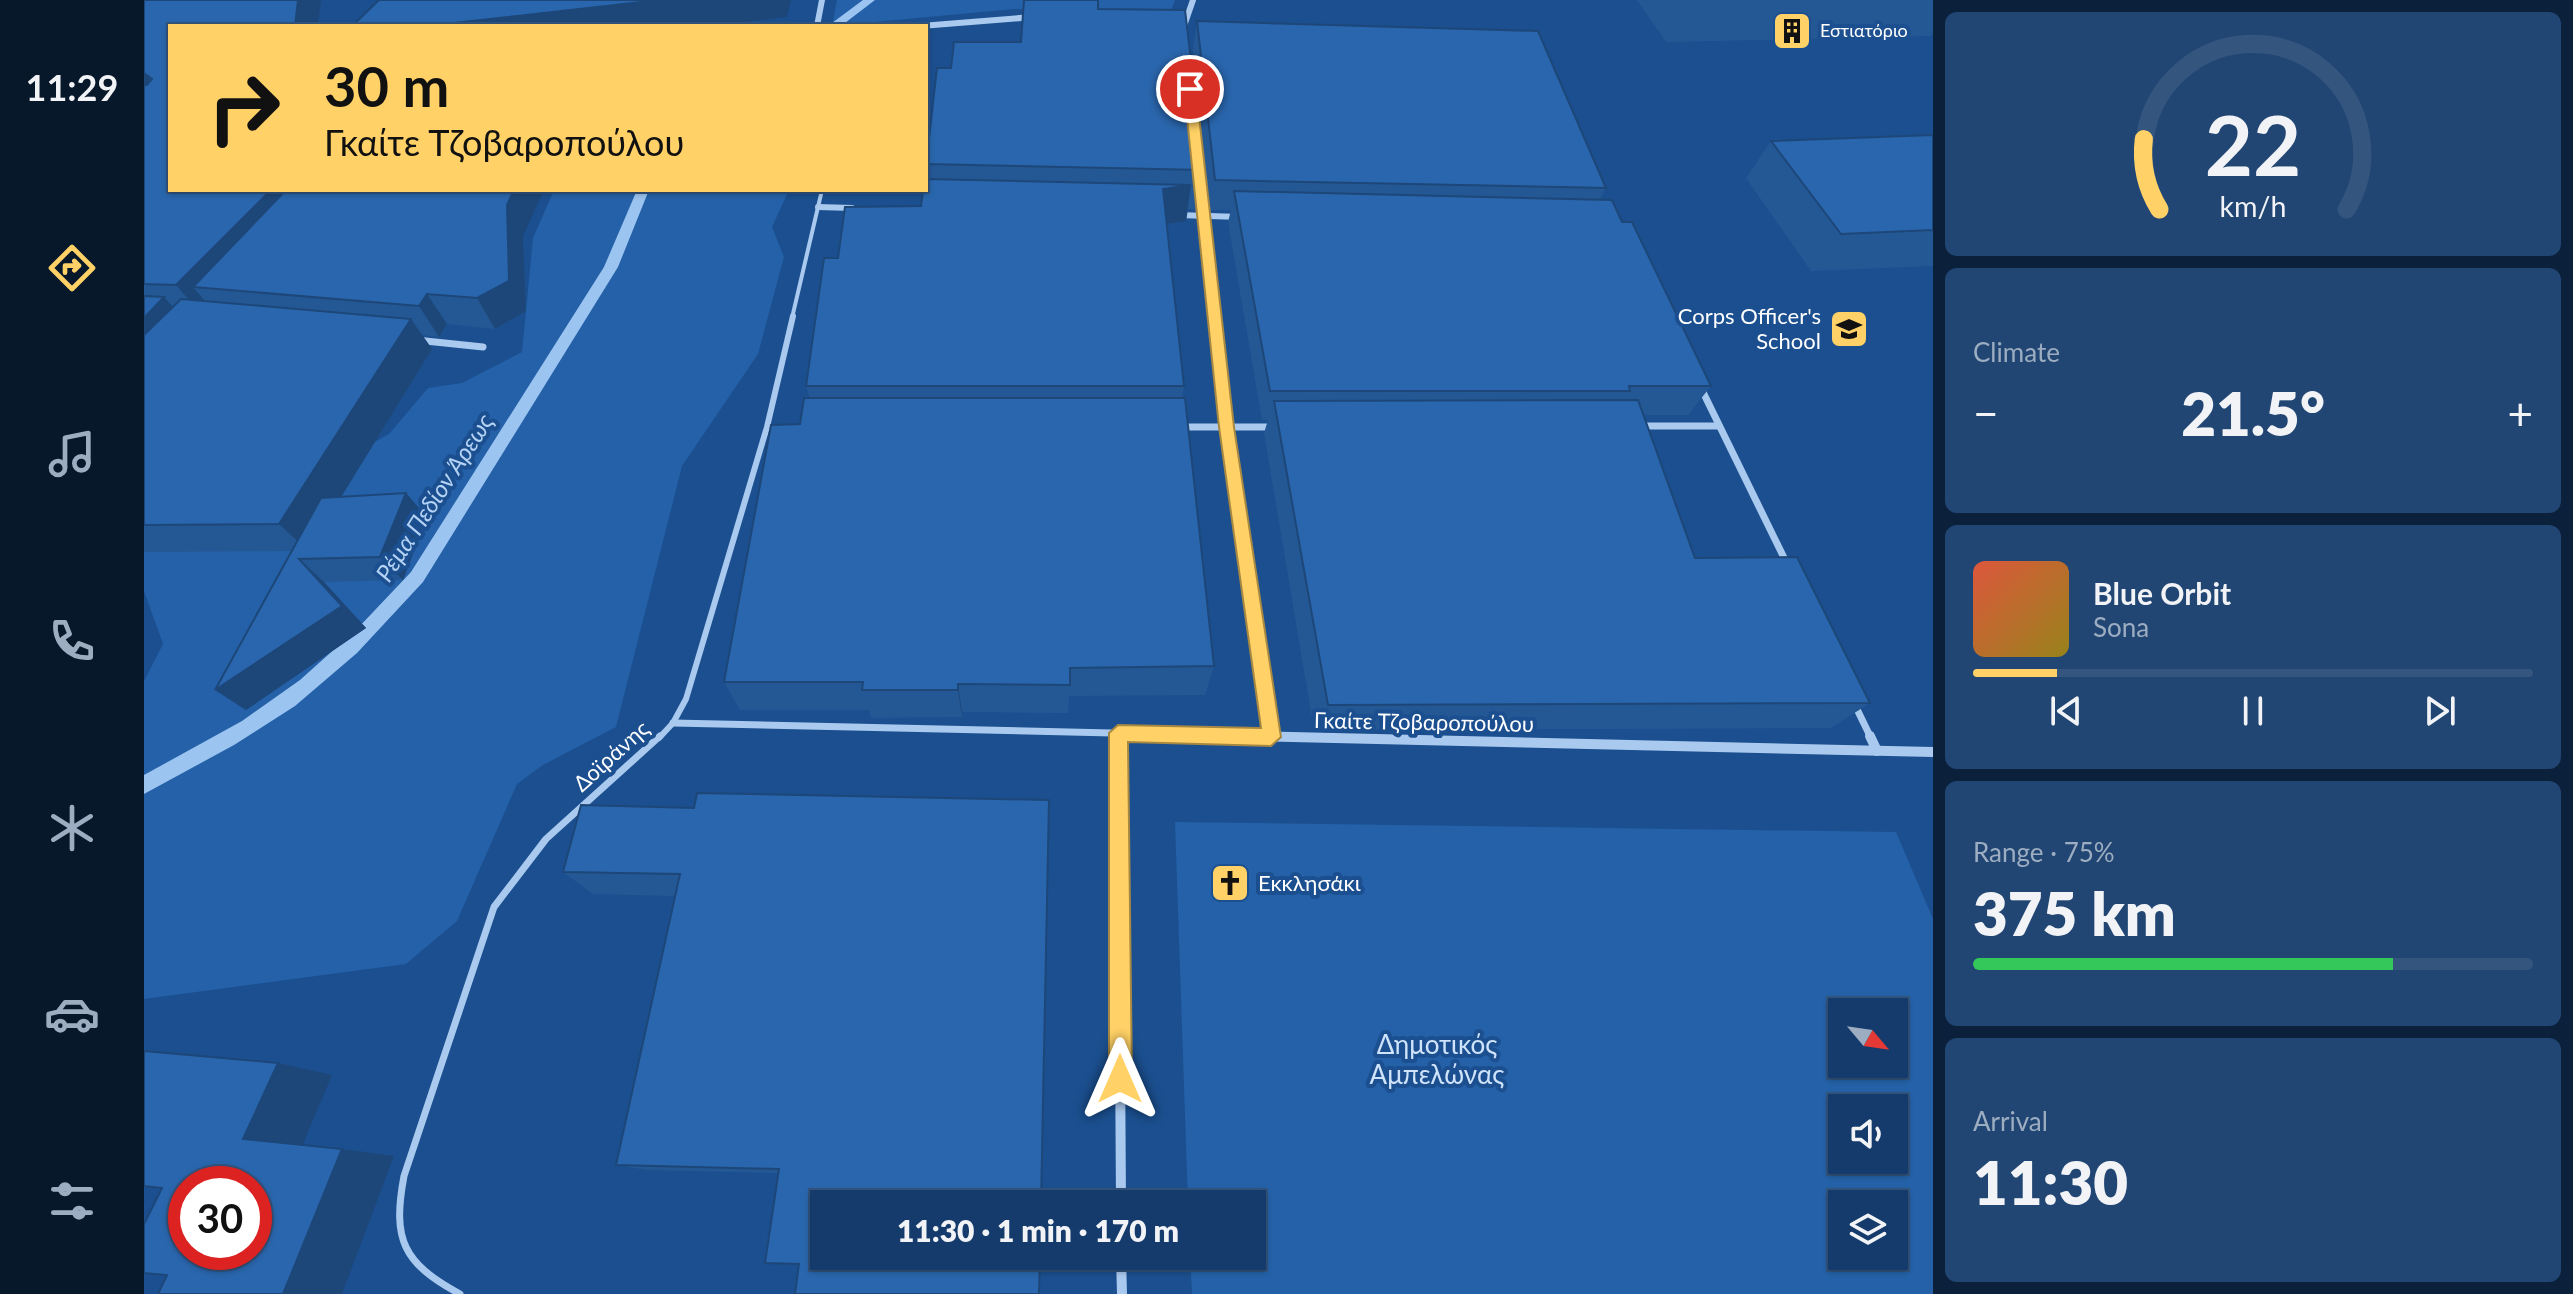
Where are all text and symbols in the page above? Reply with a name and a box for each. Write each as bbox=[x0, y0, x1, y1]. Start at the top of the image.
building icon: Εστιατόριο bbox=[1771, 10, 1813, 52]
place label: Εστιατόριο bbox=[1820, 19, 1908, 41]
text: 30 m bbox=[324, 52, 449, 119]
pin bbox=[1156, 55, 1224, 123]
icon: right bbox=[192, 56, 296, 160]
text: 11:29 bbox=[26, 65, 118, 109]
icon: arrive bbox=[1168, 67, 1212, 111]
text: 22 bbox=[2205, 94, 2301, 194]
text: Γκαίτε Τζοβαροπούλου bbox=[324, 120, 684, 164]
text: km/h bbox=[2220, 189, 2286, 223]
icon: directions bbox=[44, 240, 100, 296]
place label: Corps Officer's School bbox=[1678, 302, 1821, 354]
school or university icon: Corps Officer's School bbox=[1828, 308, 1870, 350]
text: Climate bbox=[1973, 336, 2060, 368]
text: 21.5° bbox=[2181, 377, 2325, 449]
text: − bbox=[1973, 387, 1999, 439]
text: + bbox=[2507, 387, 2533, 439]
water label: Ρέμα Πεδίον Άρεως bbox=[369, 407, 499, 586]
icon: music bbox=[44, 426, 100, 482]
text: Blue Orbit bbox=[2093, 575, 2231, 611]
text: Sona bbox=[2093, 611, 2149, 643]
icon: phone bbox=[44, 613, 100, 669]
icon: previous bbox=[2044, 689, 2088, 733]
icon: pause bbox=[2231, 689, 2275, 733]
icon: next bbox=[2418, 689, 2462, 733]
street label: Γκαίτε Τζοβαροπούλου bbox=[1314, 706, 1534, 737]
street label: Δοϊράνης bbox=[567, 715, 654, 797]
icon: climate bbox=[44, 800, 100, 856]
text: Range · 75% bbox=[1973, 836, 2115, 868]
church icon: Εκκλησάκι bbox=[1209, 862, 1251, 904]
place label: Εκκλησάκι bbox=[1258, 869, 1361, 896]
text: 375 km bbox=[1973, 877, 2176, 949]
icon: car bbox=[44, 986, 100, 1042]
north arrow bbox=[1828, 998, 1908, 1078]
map controls bbox=[1828, 998, 1908, 1270]
park label: Δημοτικός Αμπελώνας bbox=[1370, 1028, 1504, 1090]
position arrow bbox=[1078, 1037, 1162, 1121]
button: sound bbox=[1828, 1094, 1908, 1174]
text: Arrival bbox=[1973, 1105, 2048, 1137]
text: 11:30 bbox=[1973, 1146, 2128, 1218]
speed limit sign: 30 bbox=[168, 1166, 272, 1270]
icon: filters bbox=[44, 1173, 100, 1229]
button: layers bbox=[1828, 1190, 1908, 1270]
text: 11:30 · 1 min · 170 m bbox=[897, 1212, 1179, 1248]

